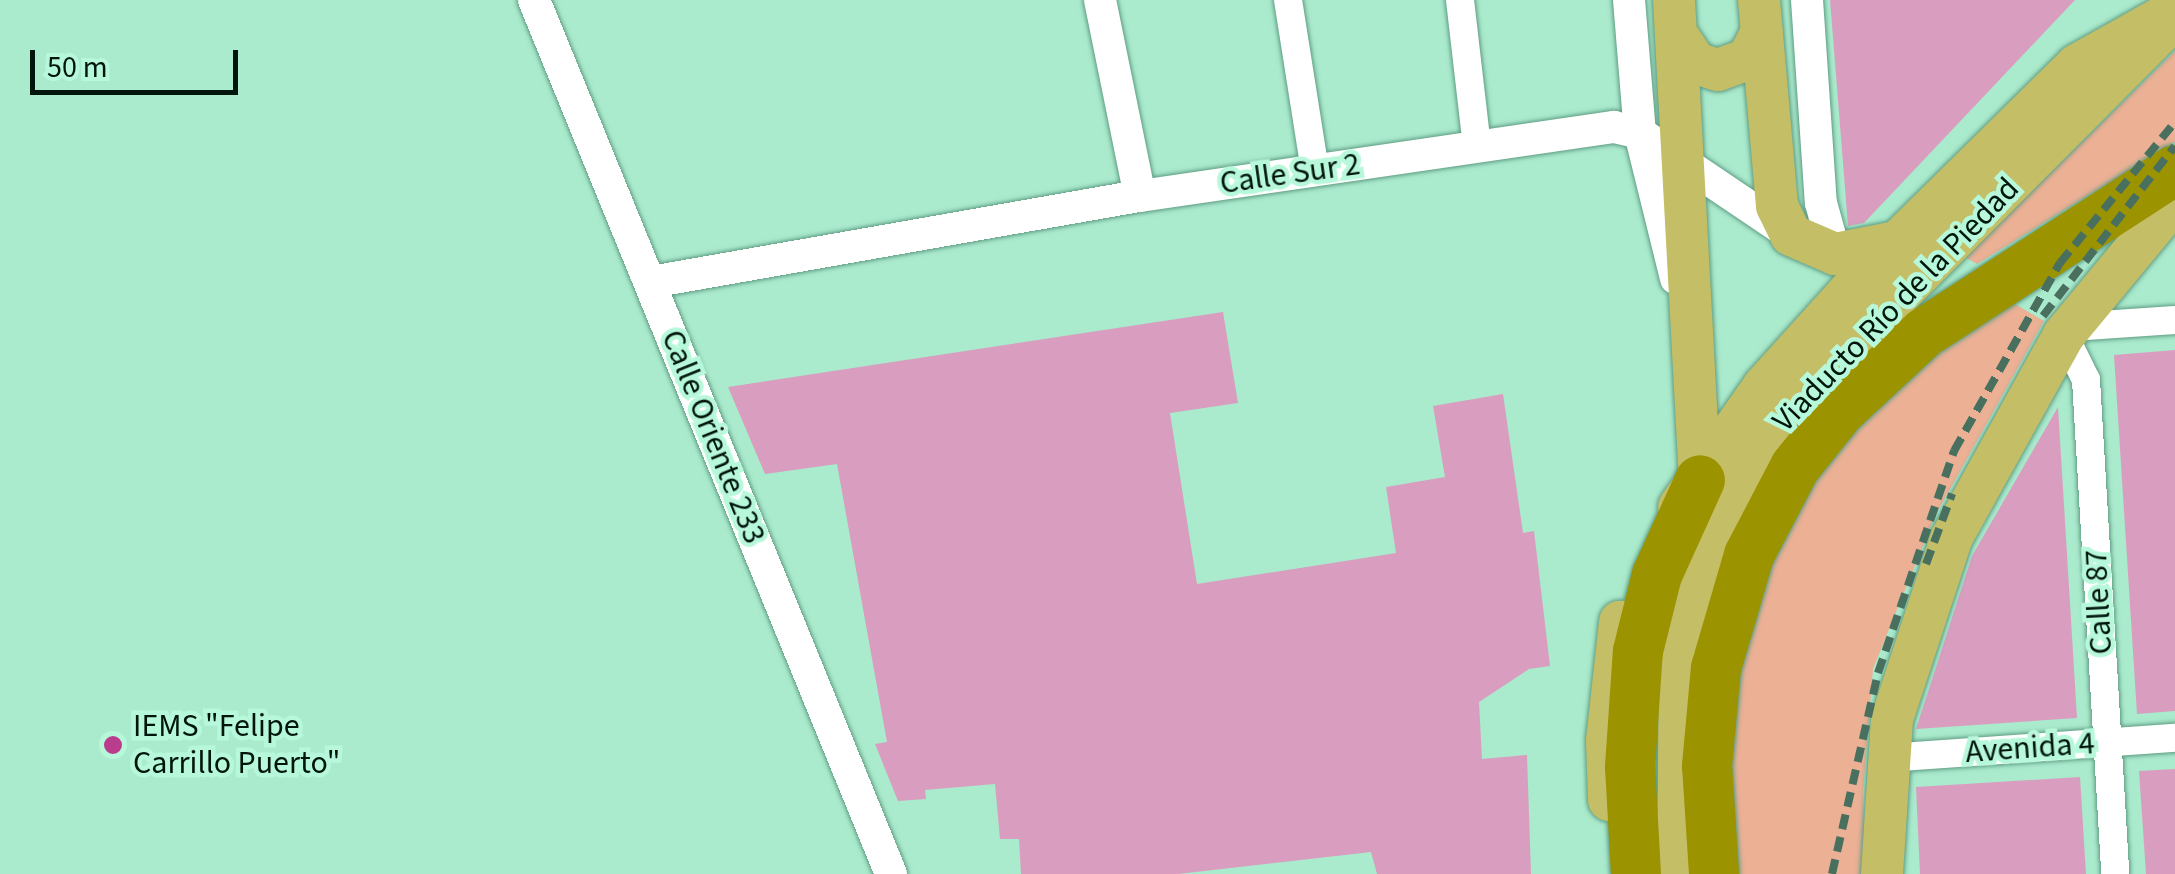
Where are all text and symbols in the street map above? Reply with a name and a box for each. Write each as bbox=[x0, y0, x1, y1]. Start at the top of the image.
scale bar bbox=[35, 30, 242, 92]
text: 50 m bbox=[47, 46, 108, 89]
street label: Calle Sur 2 bbox=[1218, 145, 1362, 203]
street label: Viaducto Río de la Piedad bbox=[1765, 170, 2027, 440]
street label: Calle Oriente 233 bbox=[653, 325, 773, 549]
street label: Calle 87 bbox=[2077, 549, 2121, 655]
place label: IEMS "Felipe Carrillo Puerto" bbox=[133, 708, 340, 783]
street label: Avenida 4 bbox=[1964, 724, 2096, 772]
marker: IEMS "Felipe Carrillo Puerto" bbox=[102, 734, 124, 756]

